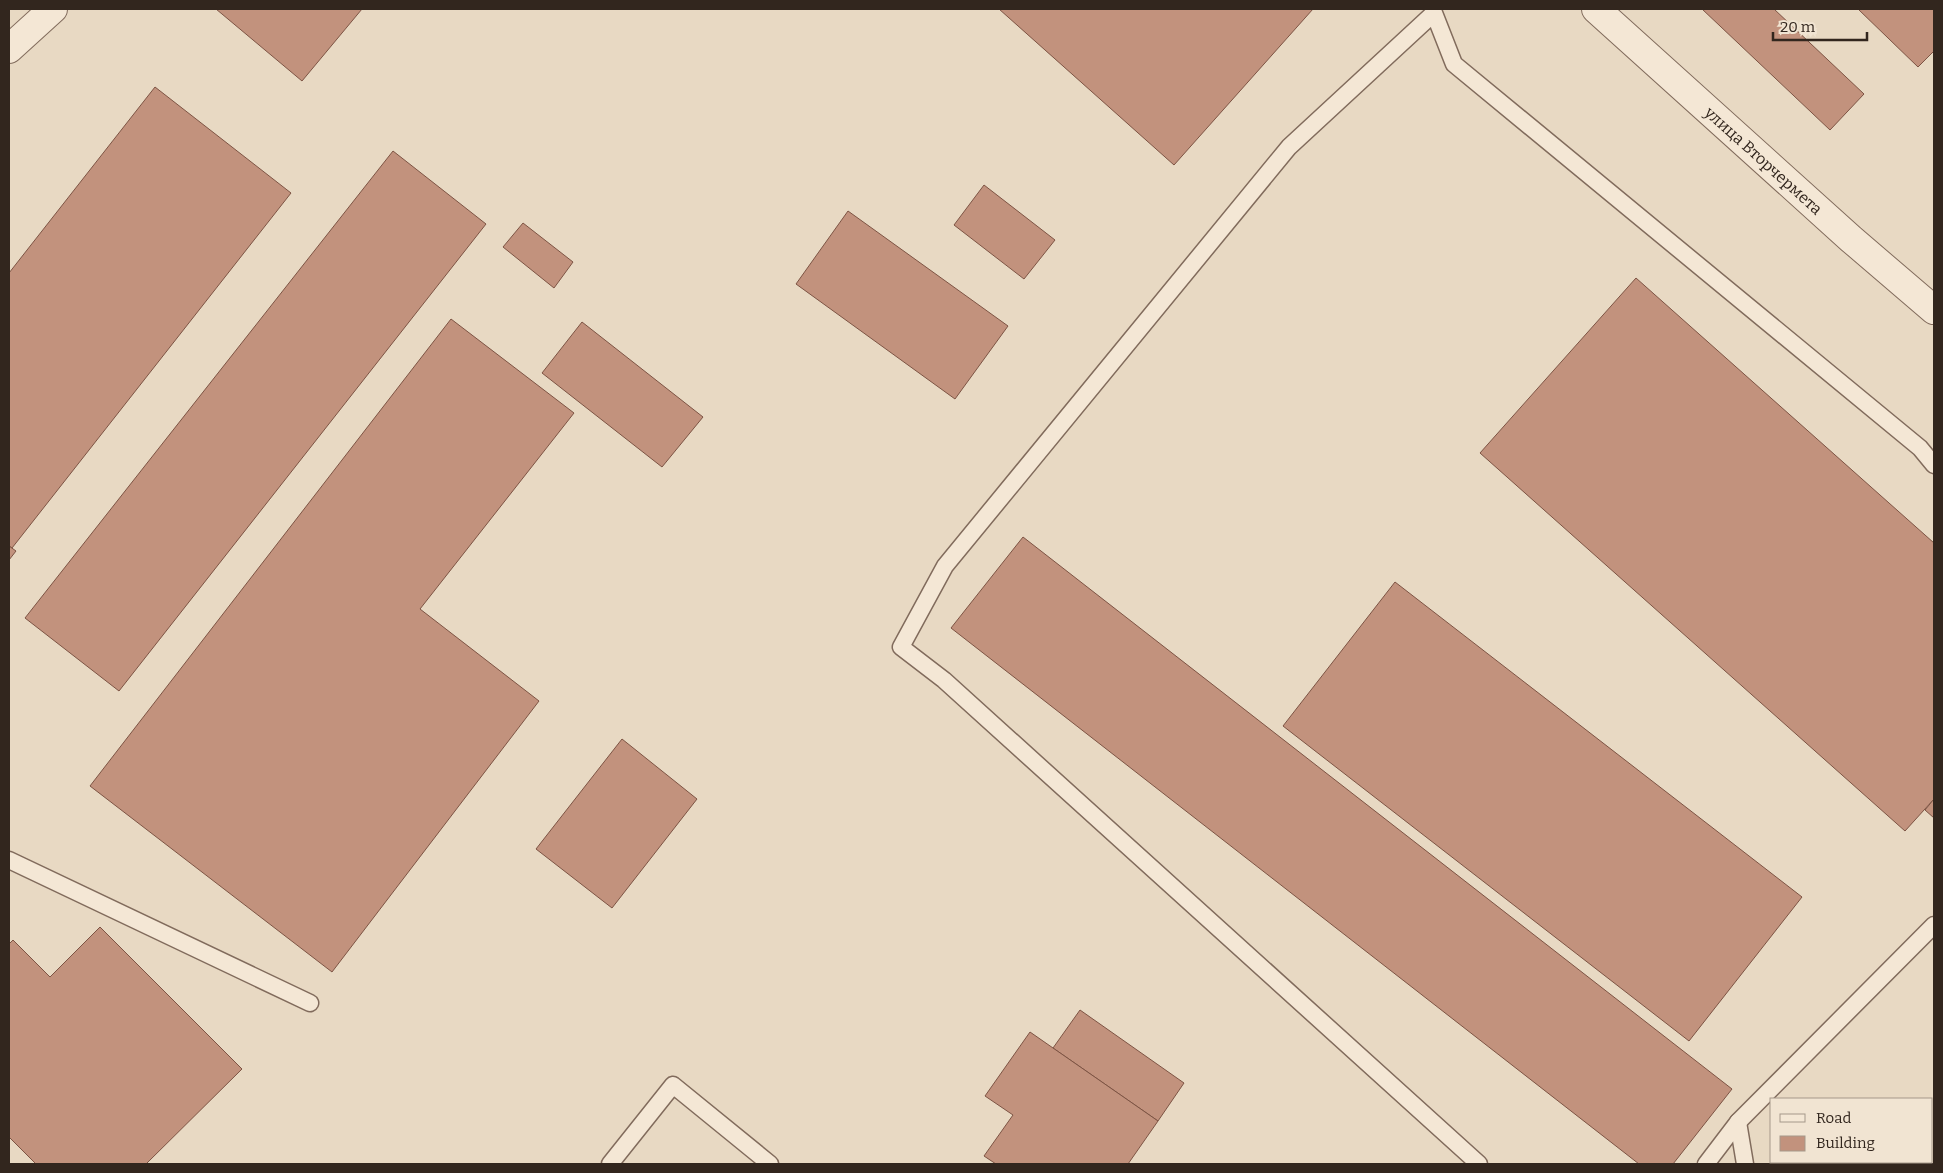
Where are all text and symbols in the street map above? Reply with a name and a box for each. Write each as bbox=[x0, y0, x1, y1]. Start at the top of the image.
scale bar bbox=[1773, 10, 1867, 42]
text: 20 m bbox=[1780, 18, 1816, 36]
street label: улица Вторчермета bbox=[1700, 102, 1827, 218]
legend bbox=[1770, 1098, 1933, 1163]
text: Road bbox=[1816, 1109, 1851, 1127]
text: Building bbox=[1816, 1134, 1875, 1152]

